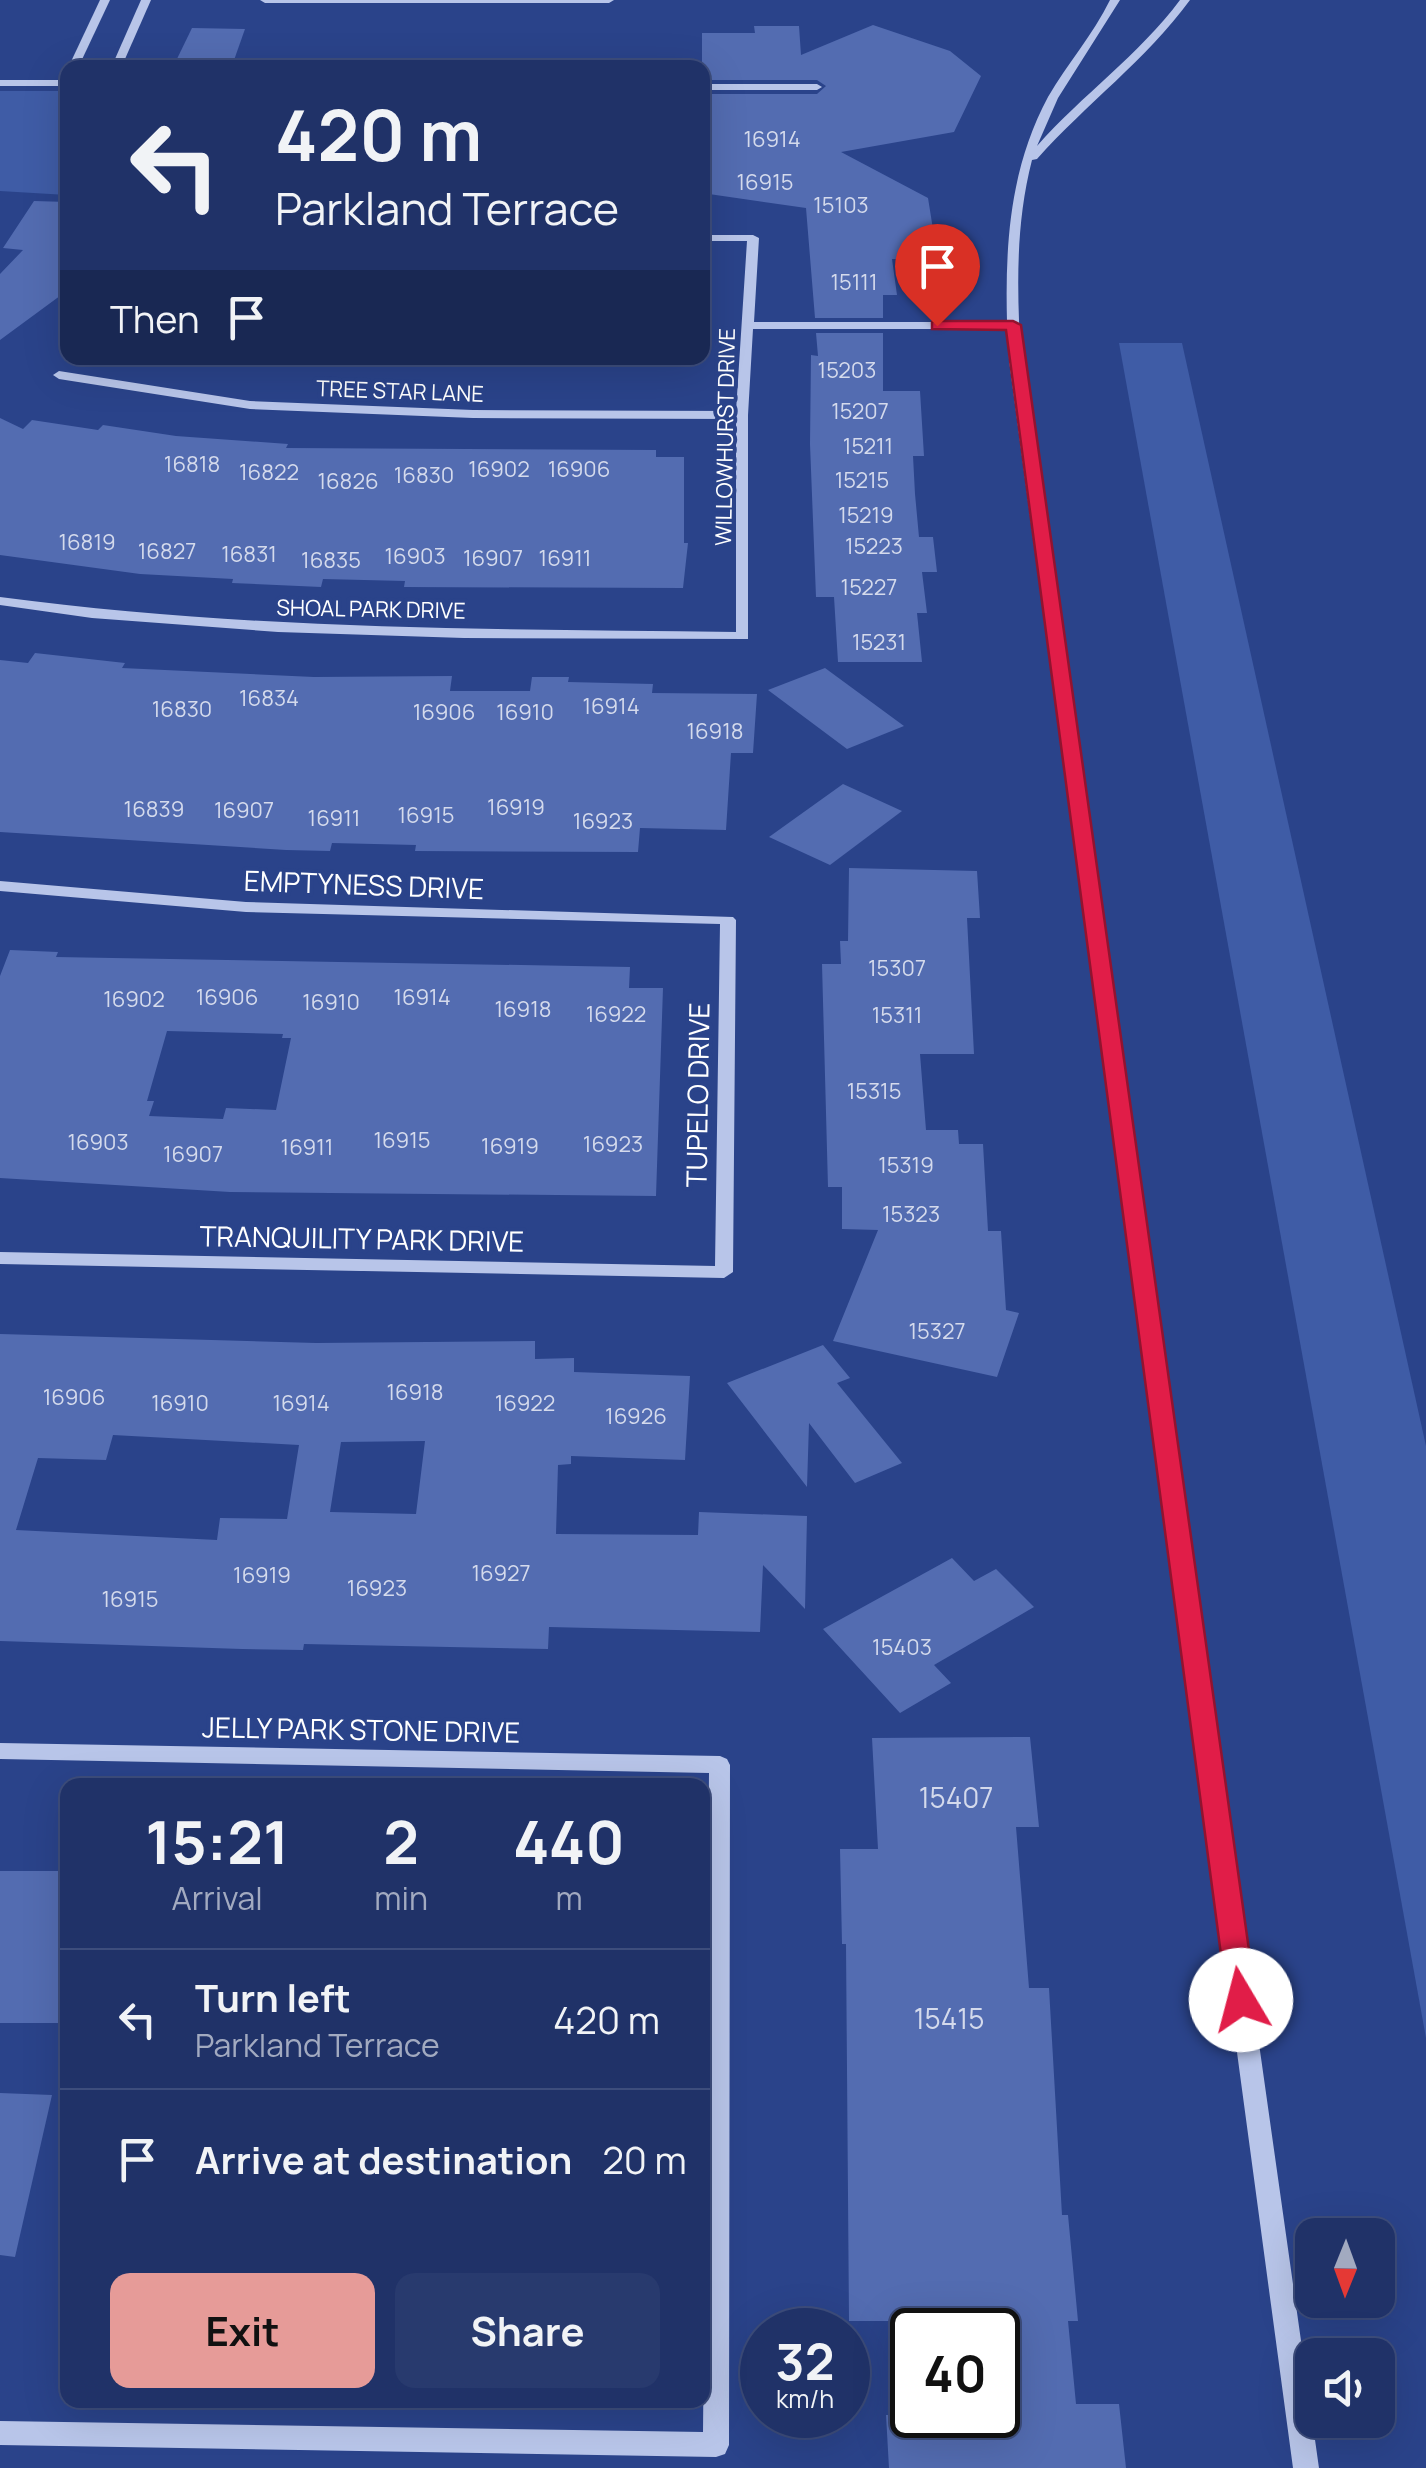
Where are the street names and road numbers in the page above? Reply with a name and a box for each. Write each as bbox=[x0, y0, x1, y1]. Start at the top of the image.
street label: WILLOWHURST DRIVE bbox=[708, 328, 742, 546]
street label: TREE STAR LANE bbox=[316, 373, 484, 409]
street label: SHOAL PARK DRIVE bbox=[276, 592, 466, 626]
street label: EMPTYNESS DRIVE bbox=[243, 861, 485, 907]
street label: TUPELO DRIVE bbox=[676, 1002, 718, 1188]
street label: TRANQUILITY PARK DRIVE bbox=[199, 1216, 525, 1260]
street label: JELLY PARK STONE DRIVE bbox=[202, 1707, 520, 1751]

